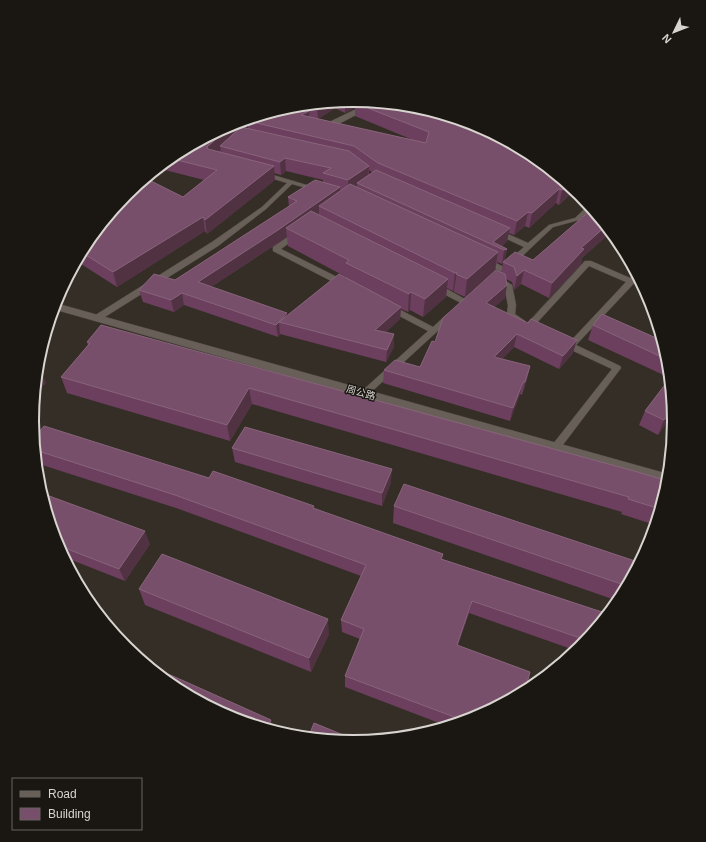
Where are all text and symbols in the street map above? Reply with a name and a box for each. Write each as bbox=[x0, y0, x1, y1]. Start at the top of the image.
north arrow bbox=[654, 12, 694, 52]
text: N bbox=[660, 32, 674, 46]
street label: 周公路 bbox=[345, 383, 377, 402]
legend bbox=[12, 778, 142, 830]
text: Road bbox=[48, 787, 77, 801]
text: Building bbox=[48, 807, 91, 821]

